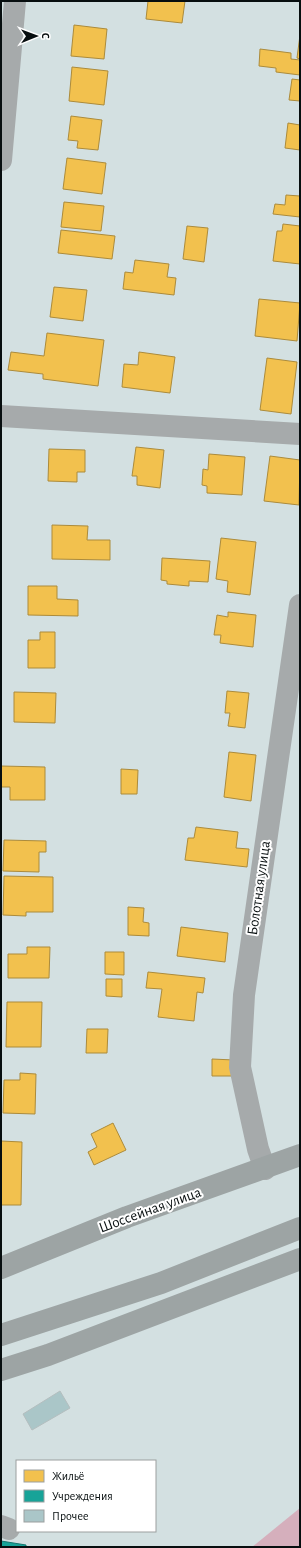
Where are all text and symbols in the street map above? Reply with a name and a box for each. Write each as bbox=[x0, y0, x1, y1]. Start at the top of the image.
north arrow bbox=[16, 16, 56, 56]
text: С bbox=[40, 33, 51, 39]
street label: Болотная улица bbox=[245, 840, 273, 936]
street label: Шоссейная улица bbox=[97, 1184, 203, 1235]
legend bbox=[16, 1460, 156, 1532]
text: Жильё bbox=[52, 1470, 84, 1482]
text: Учреждения bbox=[52, 1490, 113, 1502]
text: Прочее bbox=[52, 1510, 88, 1522]

